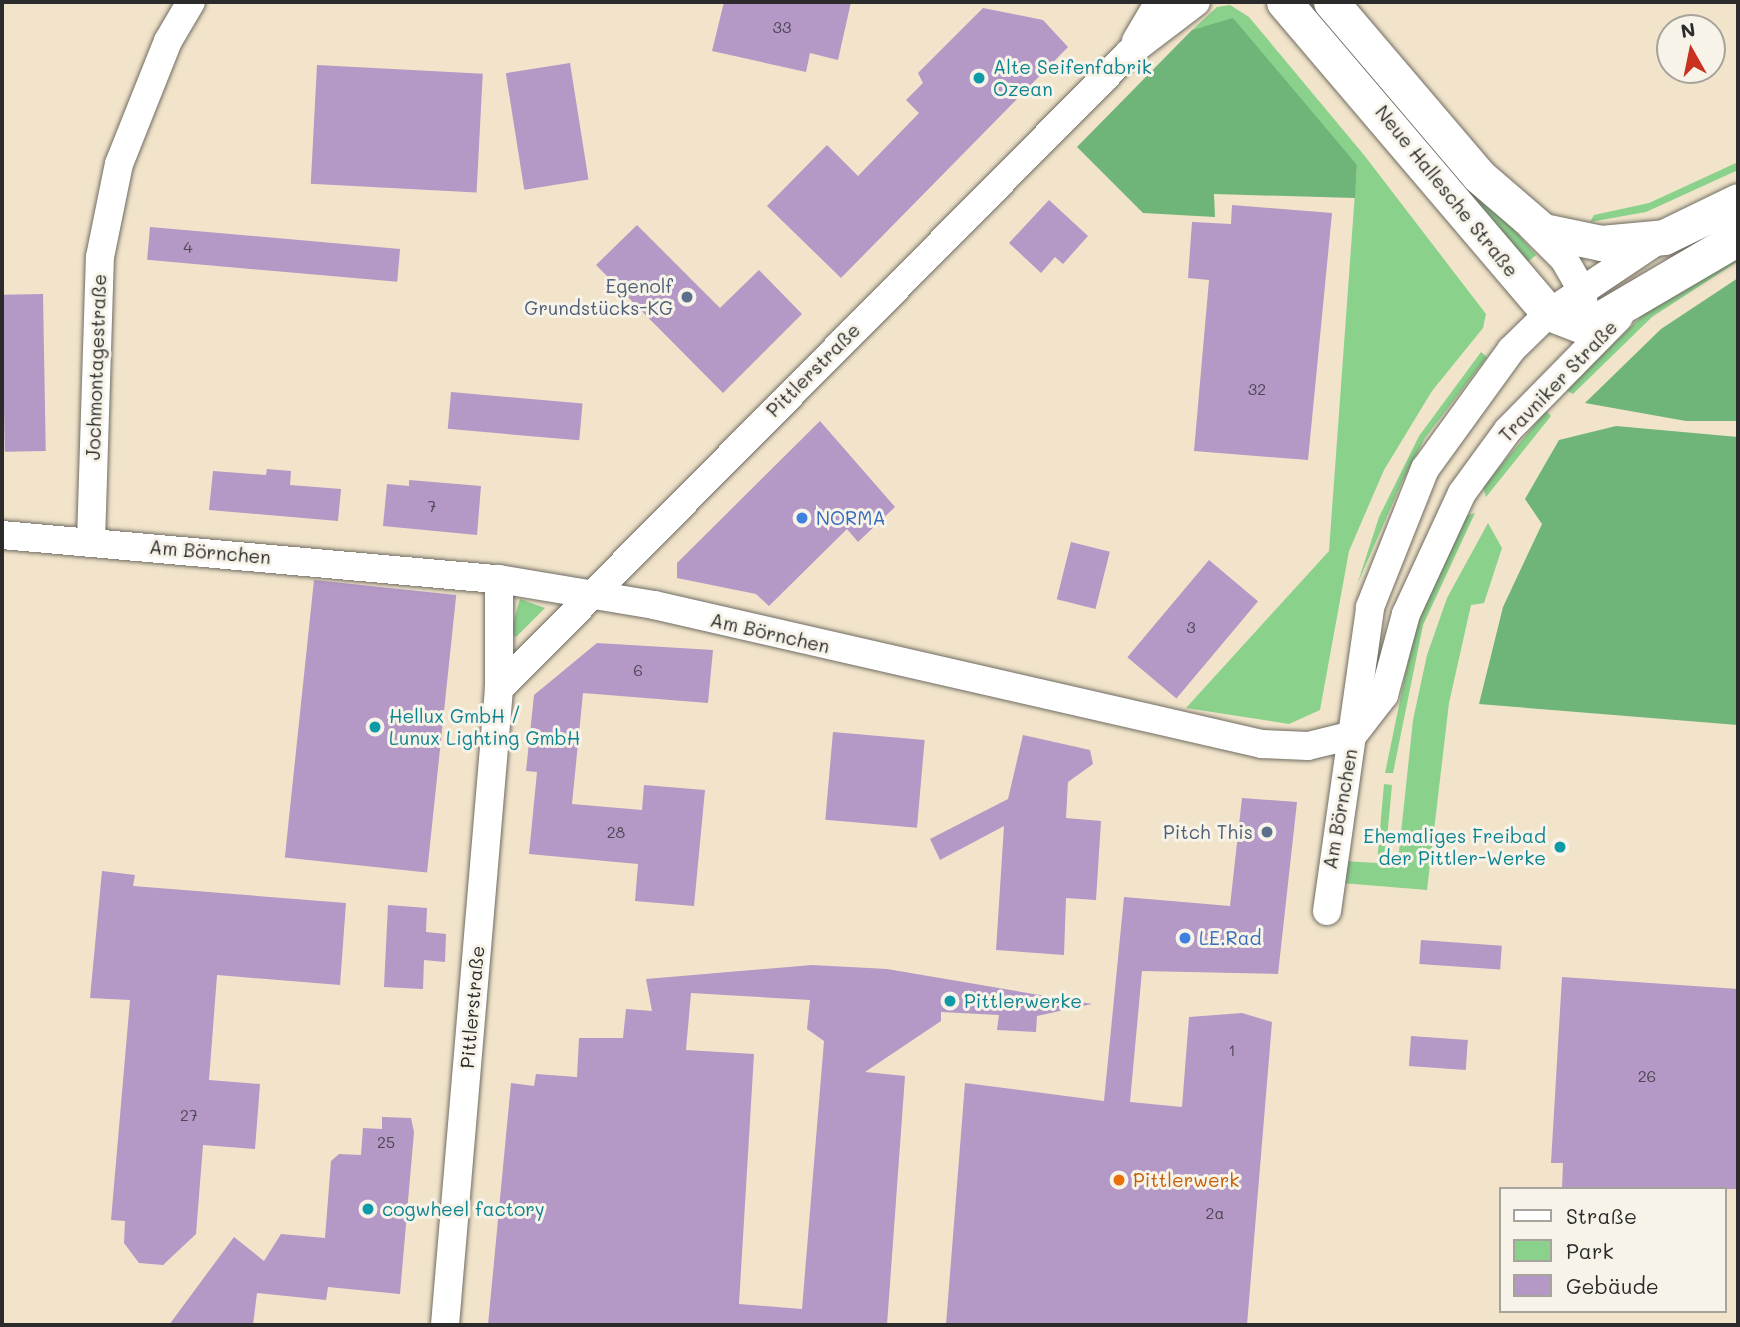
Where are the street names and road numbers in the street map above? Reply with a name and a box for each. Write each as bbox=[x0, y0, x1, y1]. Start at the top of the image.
street label: Neue Hallesche Straße bbox=[1371, 101, 1523, 281]
street label: Jochmontagestraße bbox=[81, 274, 111, 460]
street label: Travniker Straße bbox=[1494, 316, 1622, 446]
street label: Pittlerstraße bbox=[761, 318, 865, 422]
street label: Am Börnchen bbox=[148, 535, 272, 569]
street label: Am Börnchen bbox=[708, 608, 832, 658]
street label: Am Börnchen bbox=[1318, 747, 1362, 871]
street label: Pittlerstraße bbox=[455, 945, 489, 1069]

